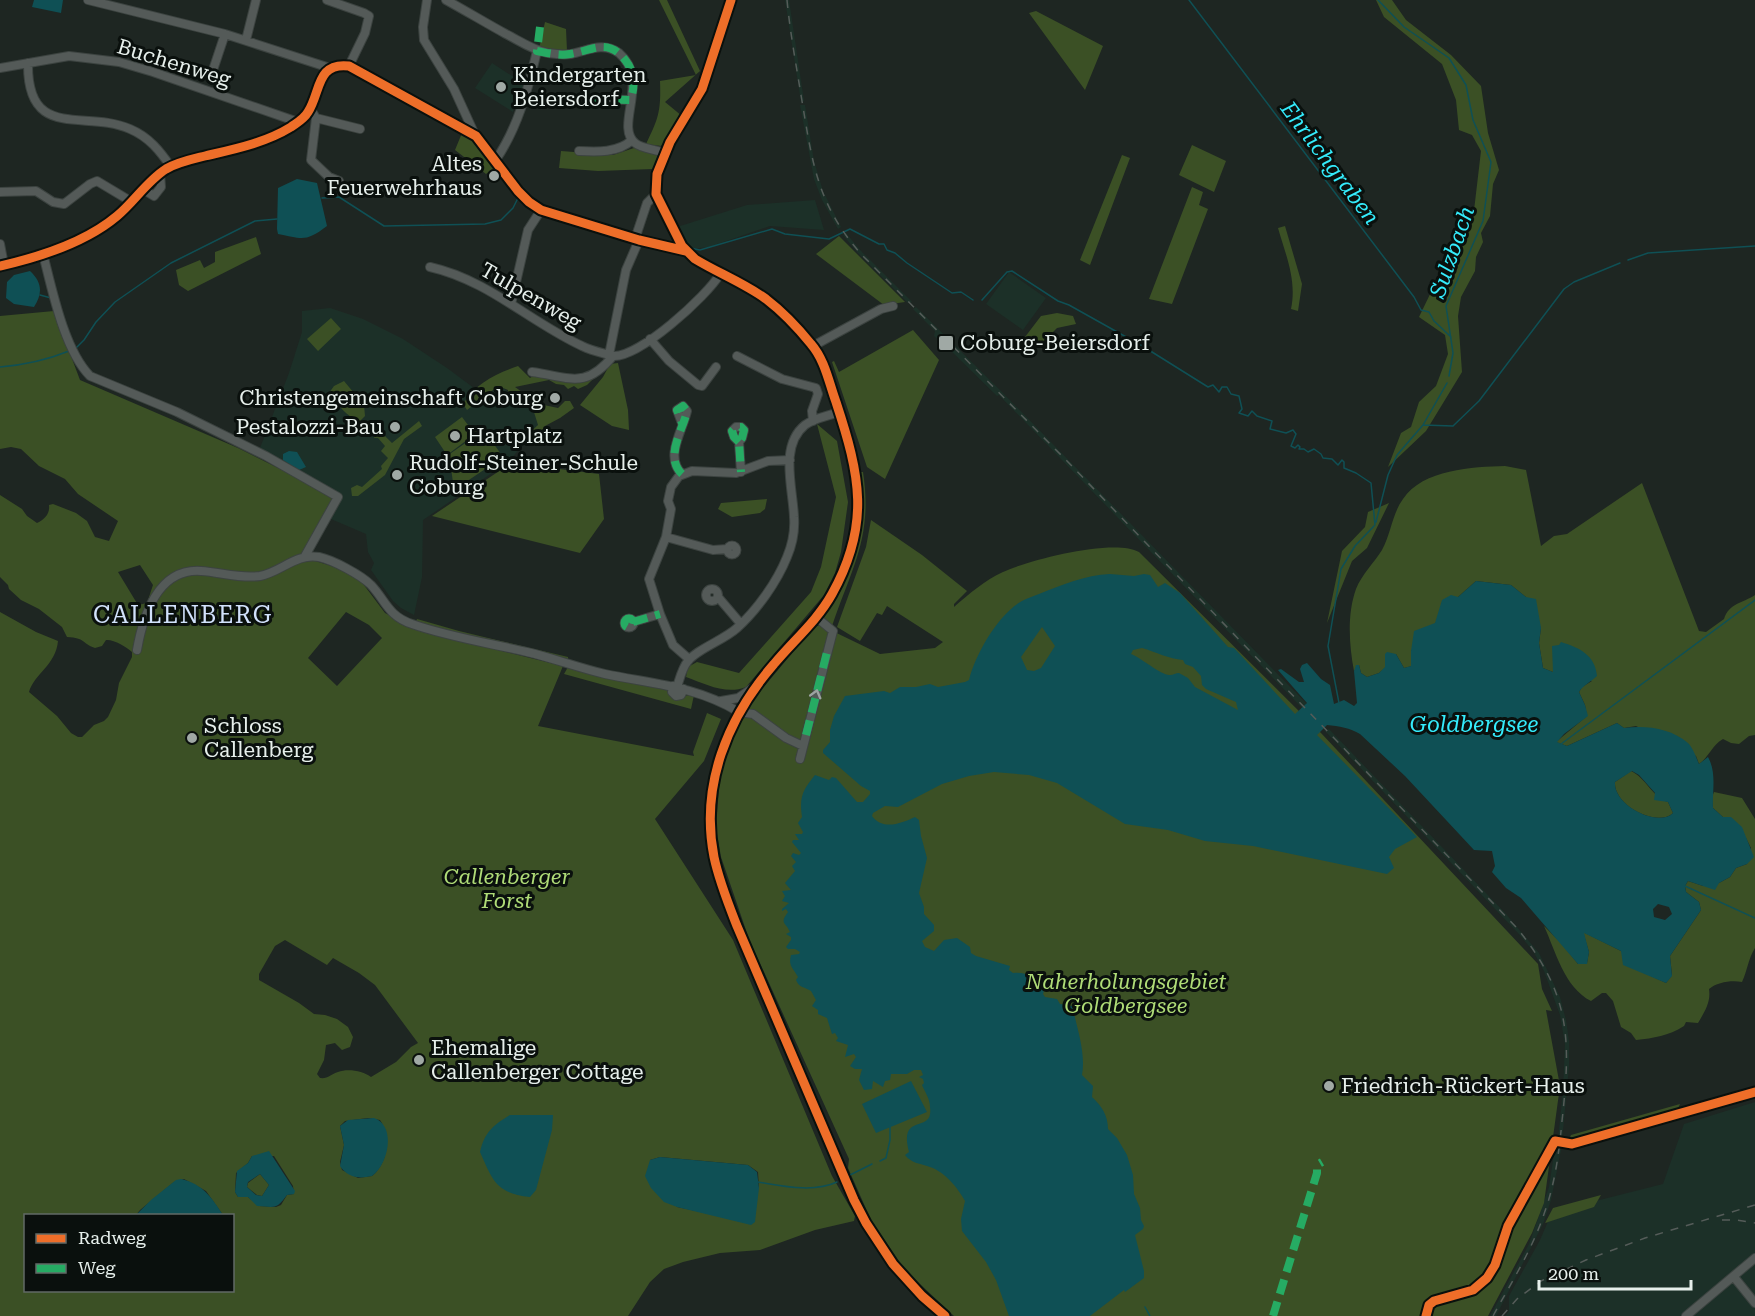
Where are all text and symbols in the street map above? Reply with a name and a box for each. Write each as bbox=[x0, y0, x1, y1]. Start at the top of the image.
street label: Buchenweg bbox=[114, 34, 234, 92]
place label: Kindergarten Beiersdorf bbox=[513, 63, 647, 111]
marker: Kindergarten Beiersdorf bbox=[494, 80, 508, 94]
water label: Ehrlichgraben bbox=[1275, 96, 1384, 229]
place label: Altes Feuerwehrhaus bbox=[327, 152, 482, 200]
marker: Altes Feuerwehrhaus bbox=[487, 169, 501, 183]
water label: Sulzbach bbox=[1424, 203, 1479, 302]
street label: Tulpenweg bbox=[476, 258, 586, 335]
place label: Coburg-Beiersdorf bbox=[960, 331, 1151, 355]
marker: Coburg-Beiersdorf bbox=[937, 334, 955, 352]
place label: Christengemeinschaft Coburg bbox=[239, 386, 543, 410]
marker: Christengemeinschaft Coburg bbox=[548, 391, 562, 405]
place label: Pestalozzi-Bau bbox=[236, 415, 383, 439]
marker: Pestalozzi-Bau bbox=[388, 420, 402, 434]
place label: Hartplatz bbox=[467, 424, 562, 448]
marker: Hartplatz bbox=[448, 429, 462, 443]
place label: Rudolf-Steiner-Schule Coburg bbox=[409, 451, 638, 499]
marker: Rudolf-Steiner-Schule Coburg bbox=[390, 468, 404, 482]
district label: CALLENBERG bbox=[93, 601, 273, 629]
one-way arrow bbox=[809, 689, 822, 699]
water label: Goldbergsee bbox=[1410, 712, 1538, 737]
place label: Schloss Callenberg bbox=[204, 714, 314, 762]
marker: Schloss Callenberg bbox=[185, 731, 199, 745]
park label: Callenberger Forst bbox=[444, 865, 570, 913]
park label: Naherholungsgebiet Goldbergsee bbox=[1025, 970, 1226, 1018]
place label: Ehemalige Callenberger Cottage bbox=[431, 1036, 644, 1084]
marker: Ehemalige Callenberger Cottage bbox=[412, 1053, 426, 1067]
place label: Friedrich-Rückert-Haus bbox=[1341, 1074, 1585, 1098]
marker: Friedrich-Rückert-Haus bbox=[1322, 1079, 1336, 1093]
legend bbox=[24, 1214, 234, 1292]
text: Radweg bbox=[78, 1227, 147, 1248]
scale bar bbox=[1539, 1253, 1690, 1291]
text: Weg bbox=[78, 1257, 116, 1278]
text: 200 m bbox=[1548, 1263, 1599, 1284]

